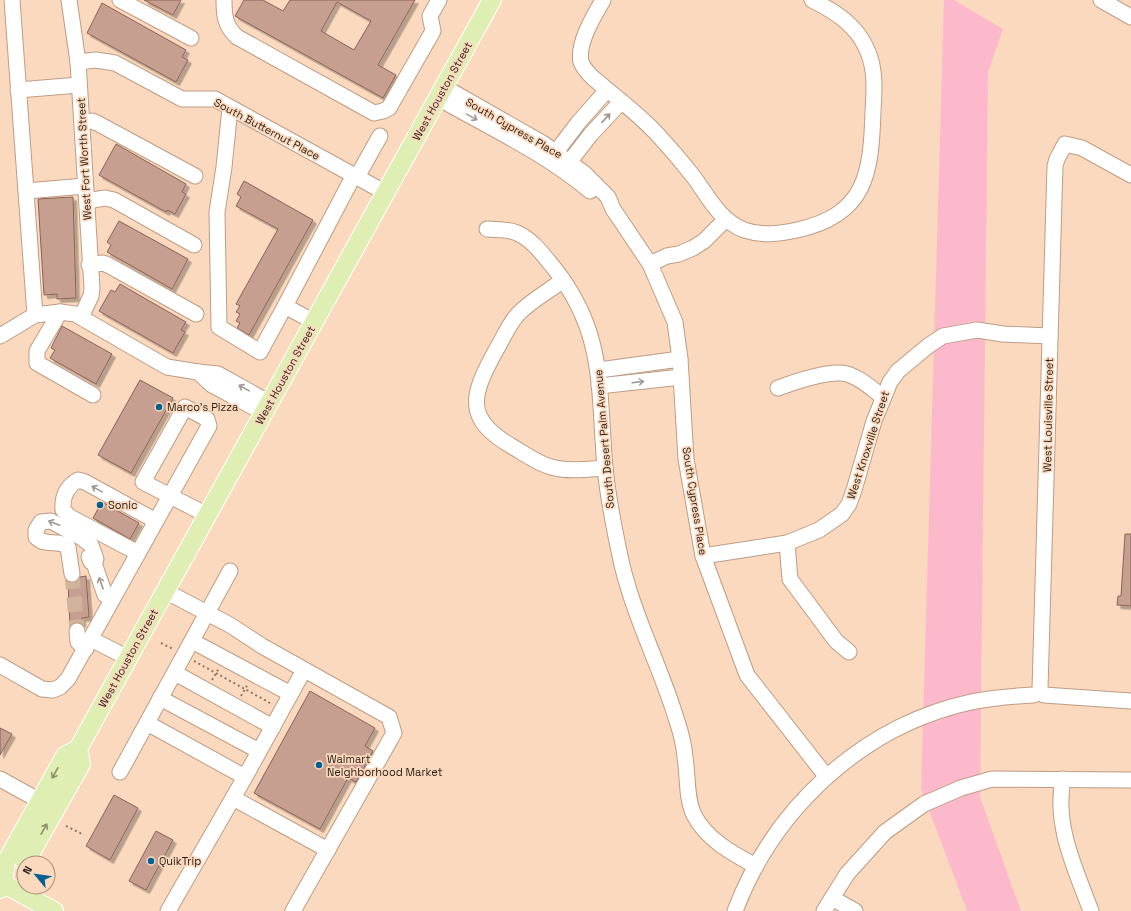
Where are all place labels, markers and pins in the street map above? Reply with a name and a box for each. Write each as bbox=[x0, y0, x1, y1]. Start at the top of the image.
place label: Marco's Pizza bbox=[167, 400, 239, 414]
marker: Marco's Pizza bbox=[154, 402, 164, 412]
place label: Sonic bbox=[108, 498, 138, 512]
marker: Sonic bbox=[95, 500, 105, 510]
place label: Walmart Neighborhood Market bbox=[327, 752, 443, 779]
marker: Walmart Neighborhood Market bbox=[314, 760, 324, 770]
place label: QuikTrip bbox=[159, 854, 201, 868]
marker: QuikTrip bbox=[146, 856, 156, 866]

